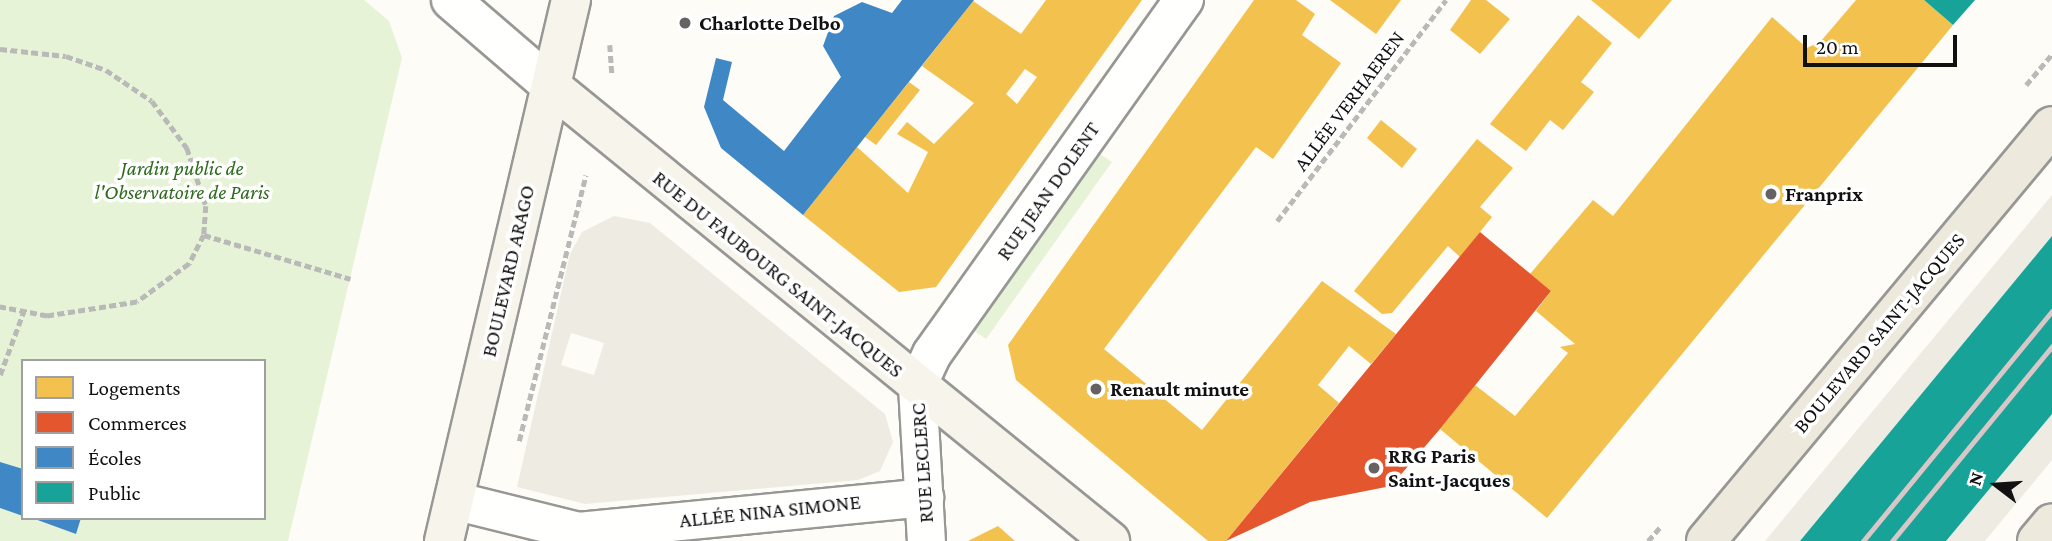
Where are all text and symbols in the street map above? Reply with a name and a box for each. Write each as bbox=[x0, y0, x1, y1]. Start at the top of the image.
place label: Charlotte Delbo bbox=[699, 10, 841, 36]
marker: Charlotte Delbo bbox=[677, 15, 693, 31]
scale bar bbox=[1807, 21, 1961, 65]
street label: ALLÉE VERHAEREN bbox=[1288, 26, 1410, 176]
text: 20 m bbox=[1816, 35, 1859, 59]
street label: RUE JEAN DOLENT bbox=[991, 117, 1105, 265]
park label: Jardin public de l'Observatoire de Paris bbox=[94, 155, 270, 205]
street label: RUE DU FAUBOURG SAINT-JACQUES bbox=[648, 165, 908, 383]
place label: Franprix bbox=[1785, 181, 1863, 207]
street label: BOULEVARD ARAGO bbox=[476, 183, 540, 359]
marker: Franprix bbox=[1763, 186, 1779, 202]
street label: BOULEVARD SAINT-JACQUES bbox=[1788, 228, 1970, 438]
legend bbox=[21, 359, 266, 520]
text: Logements bbox=[88, 376, 181, 400]
place label: Renault minute bbox=[1110, 376, 1249, 402]
marker: Renault minute bbox=[1088, 381, 1104, 397]
street label: RUE LECLERC bbox=[905, 402, 939, 524]
text: Commerces bbox=[88, 411, 187, 435]
place label: RRG Paris Saint-Jacques bbox=[1388, 443, 1510, 493]
text: Écoles bbox=[88, 446, 141, 470]
north arrow bbox=[1961, 450, 2031, 520]
marker: RRG Paris Saint-Jacques bbox=[1366, 460, 1382, 476]
text: N bbox=[1964, 469, 1987, 488]
text: Public bbox=[88, 481, 140, 505]
street label: ALLÉE NINA SIMONE bbox=[678, 489, 862, 533]

